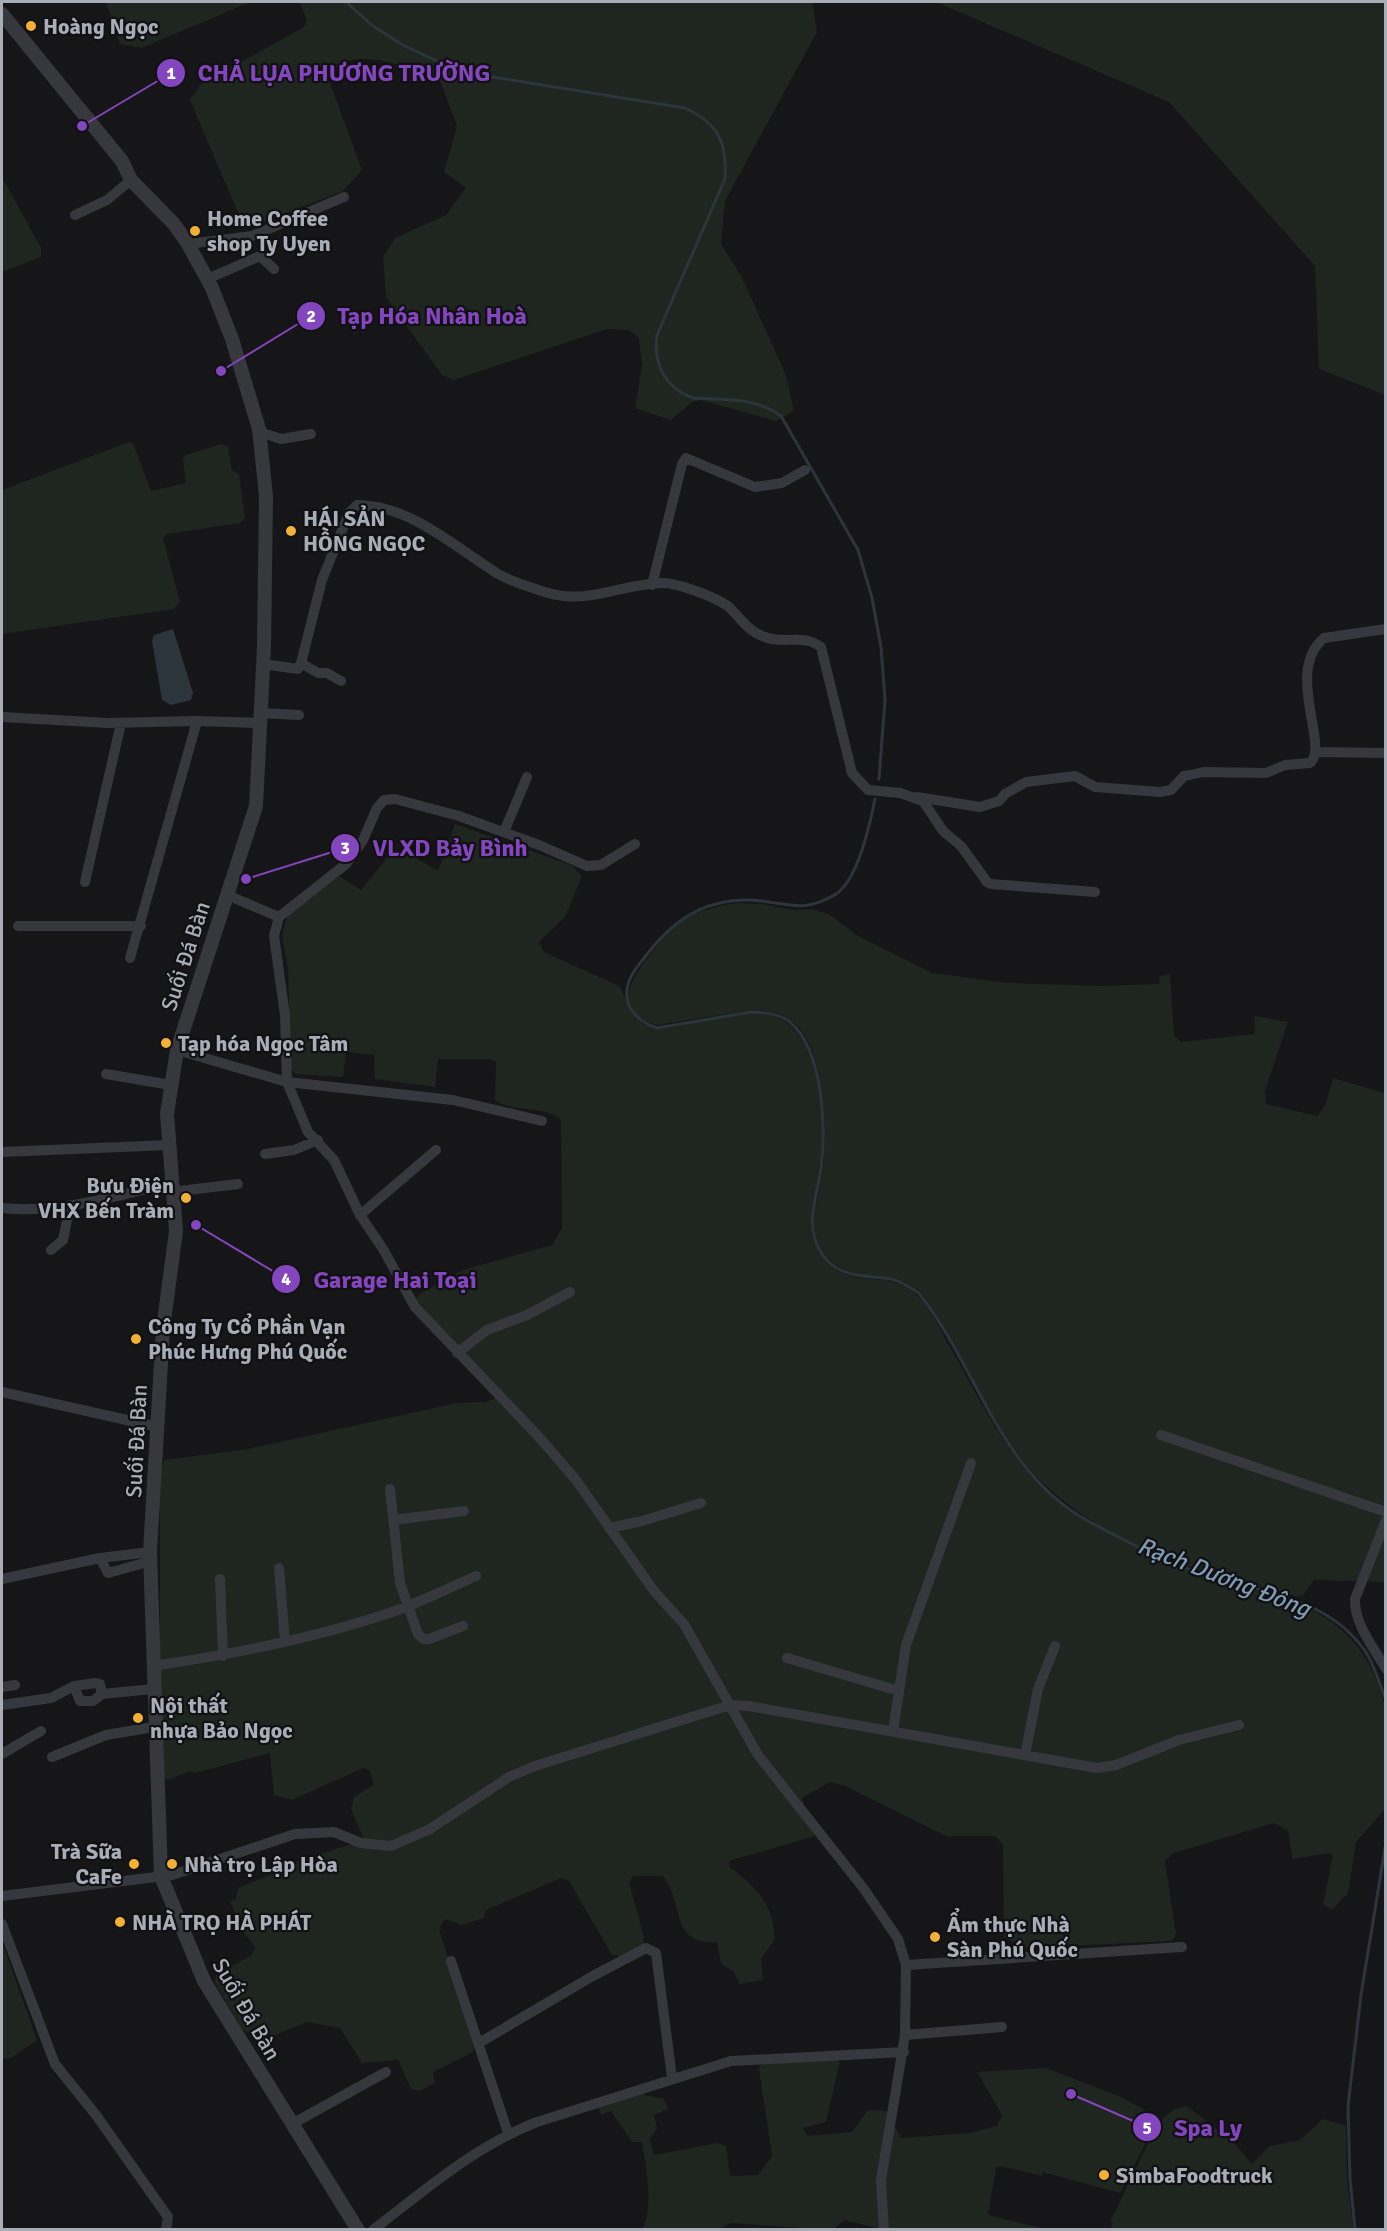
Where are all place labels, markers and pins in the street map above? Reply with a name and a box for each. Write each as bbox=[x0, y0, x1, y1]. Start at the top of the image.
place label: Hoàng Ngọc bbox=[43, 13, 159, 40]
marker: Hoàng Ngọc bbox=[24, 19, 38, 33]
callout: CHẢ LỤA PHƯƠNG TRƯỜNG bbox=[156, 52, 503, 94]
place label: Home Coffee shop Ty Uyen bbox=[207, 205, 331, 257]
marker: Home Coffee shop Ty Uyen bbox=[188, 224, 202, 238]
callout: Tạp Hóa Nhân Hoà bbox=[296, 295, 539, 337]
place label: HÁI SẢN HỒNG NGỌC bbox=[303, 505, 425, 557]
marker: HÁI SẢN HỒNG NGỌC bbox=[284, 524, 298, 538]
callout: VLXD Bảy Bình bbox=[330, 827, 539, 869]
place label: Tạp hóa Ngọc Tâm bbox=[178, 1030, 348, 1057]
marker: Tạp hóa Ngọc Tâm bbox=[159, 1036, 173, 1050]
place label: Bưu Điện VHX Bến Tràm bbox=[38, 1172, 174, 1224]
marker: Bưu Điện VHX Bến Tràm bbox=[179, 1191, 193, 1205]
callout: Garage Hai Toại bbox=[271, 1258, 488, 1300]
place label: Công Ty Cổ Phần Vạn Phúc Hưng Phú Quốc bbox=[148, 1313, 347, 1365]
marker: Công Ty Cổ Phần Vạn Phúc Hưng Phú Quốc bbox=[129, 1332, 143, 1346]
place label: Nội thất nhựa Bảo Ngọc bbox=[150, 1692, 293, 1744]
marker: Nội thất nhựa Bảo Ngọc bbox=[131, 1711, 145, 1725]
place label: Trà Sữa CaFe bbox=[51, 1838, 122, 1890]
place label: Nhà trọ Lập Hòa bbox=[184, 1851, 338, 1878]
marker: Trà Sữa CaFe bbox=[127, 1857, 141, 1871]
marker: Nhà trọ Lập Hòa bbox=[165, 1857, 179, 1871]
place label: Ẩm thực Nhà Sàn Phú Quốc bbox=[947, 1908, 1078, 1963]
place label: NHÀ TRỌ HÀ PHÁT bbox=[132, 1909, 312, 1936]
marker: NHÀ TRỌ HÀ PHÁT bbox=[113, 1915, 127, 1929]
marker: Ẩm thực Nhà Sàn Phú Quốc bbox=[928, 1930, 942, 1944]
callout: Spa Ly bbox=[1132, 2106, 1253, 2148]
place label: SimbaFoodtruck bbox=[1116, 2162, 1273, 2189]
marker: SimbaFoodtruck bbox=[1097, 2168, 1111, 2182]

